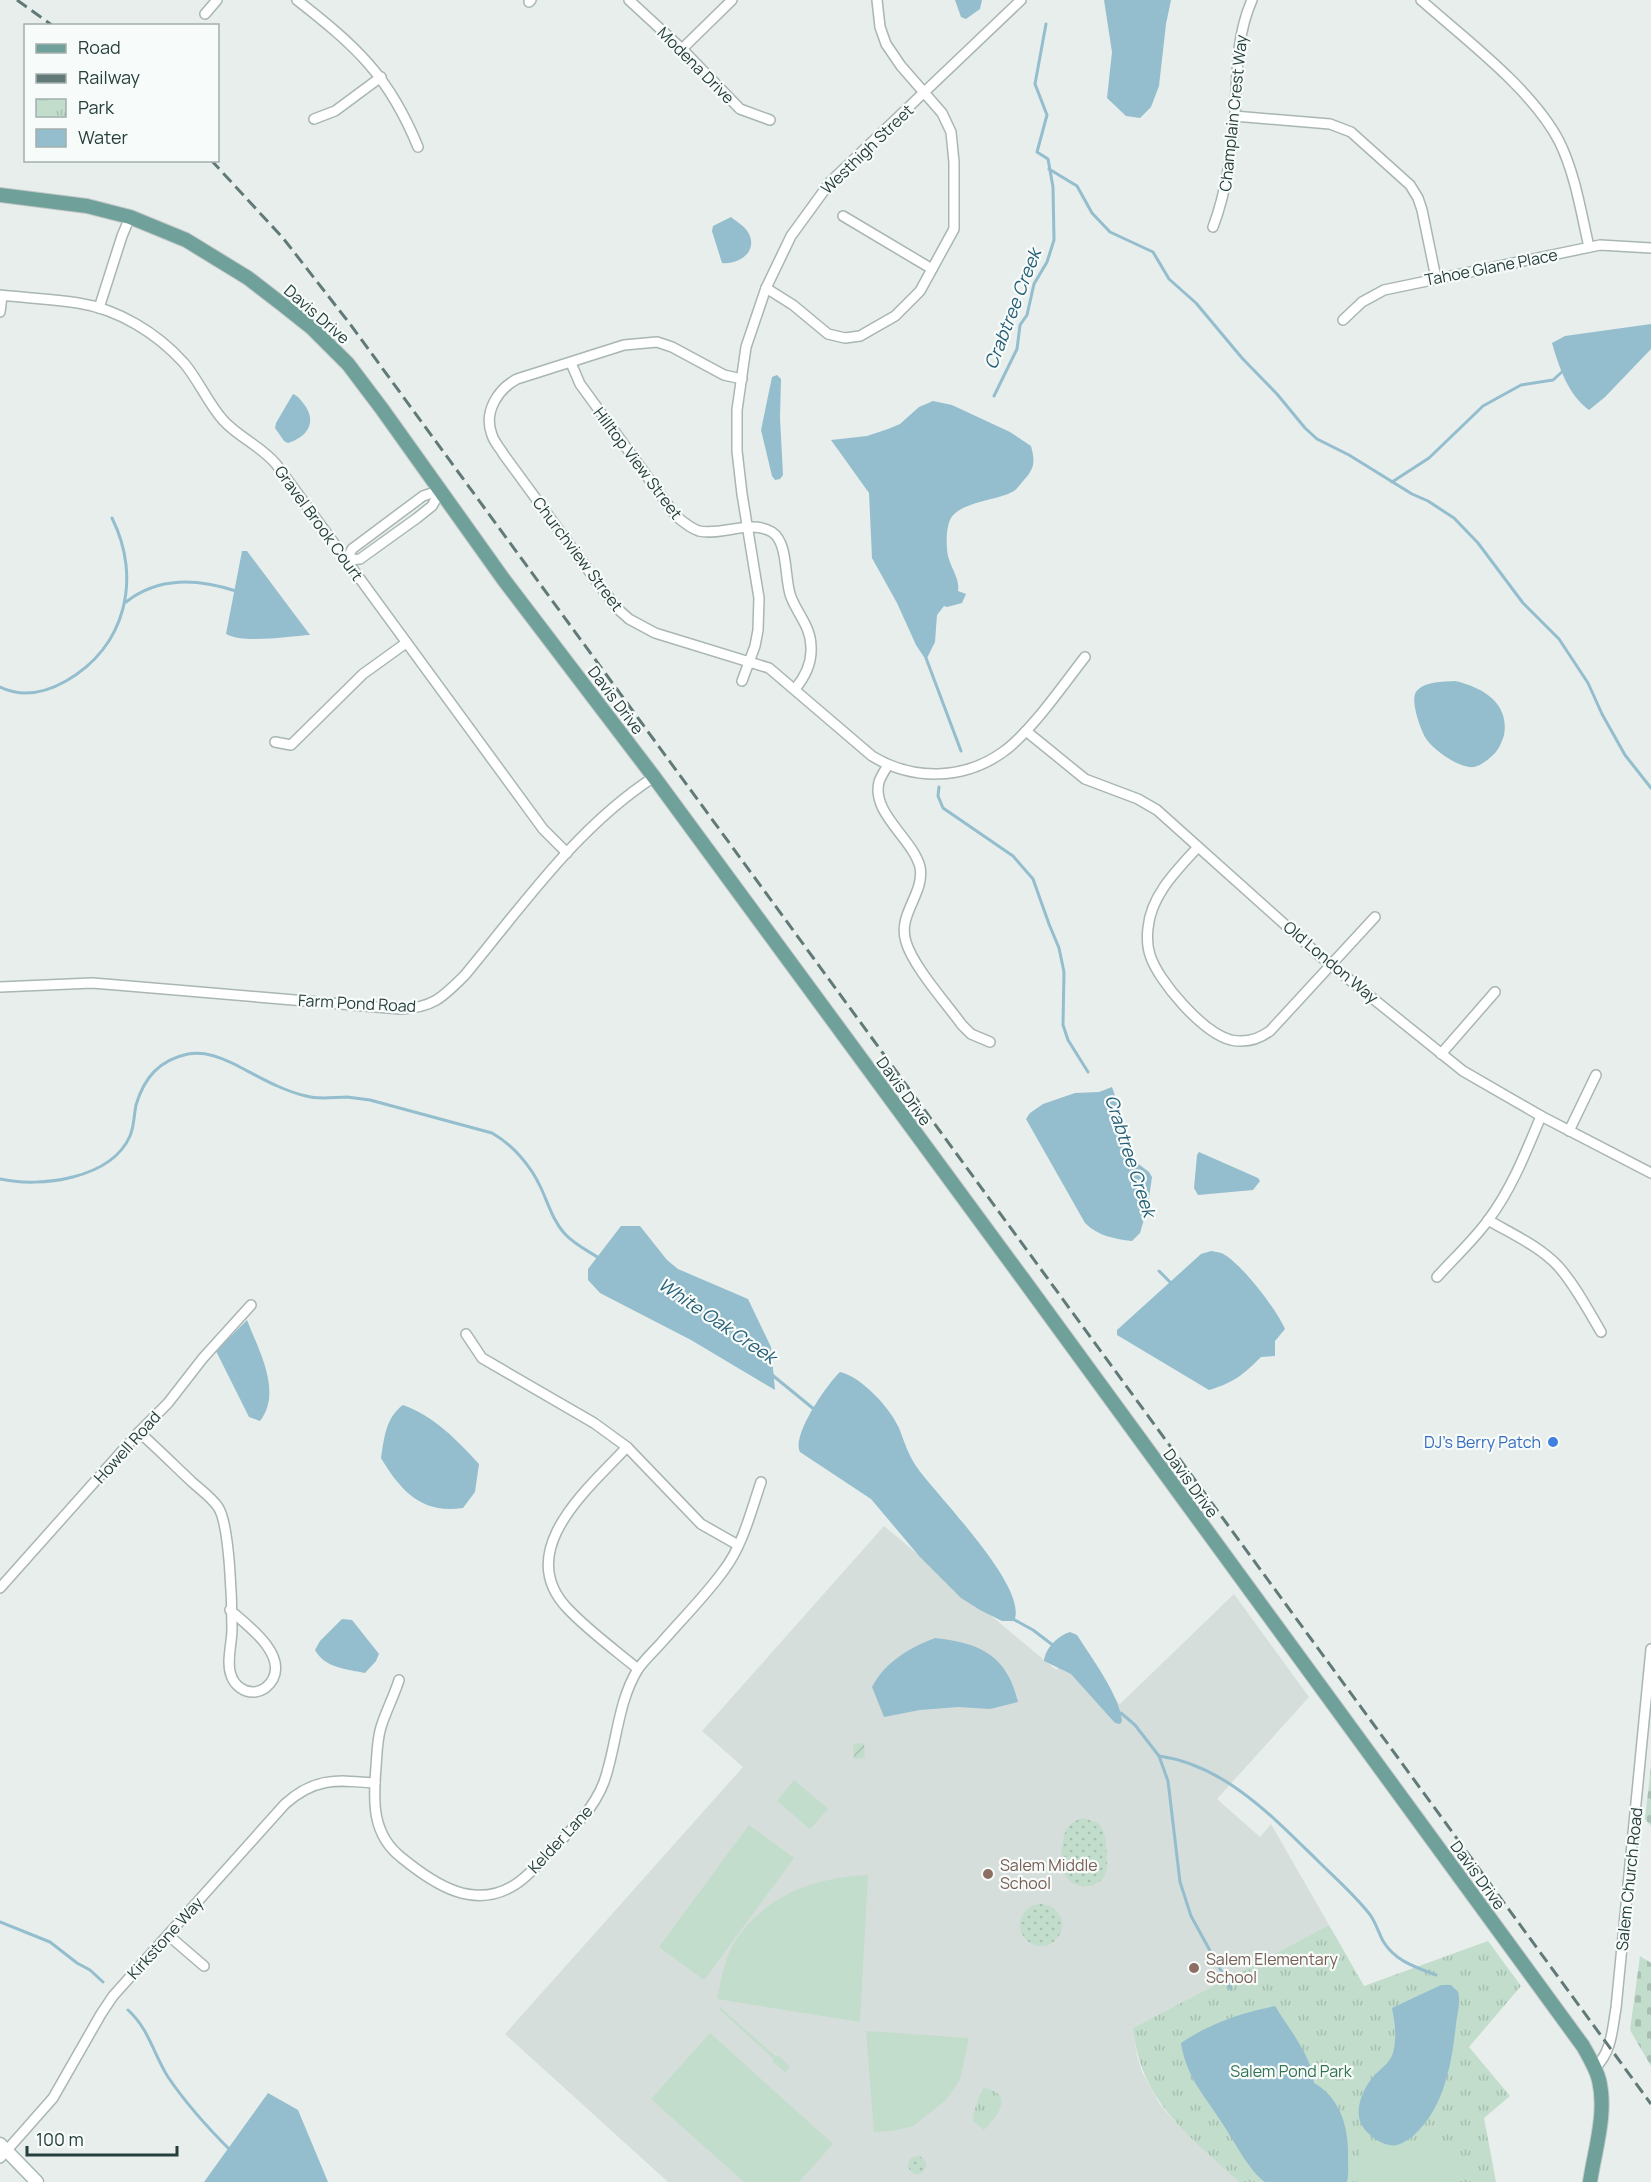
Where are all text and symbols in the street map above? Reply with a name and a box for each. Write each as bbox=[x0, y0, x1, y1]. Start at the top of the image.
street label: Modena Drive bbox=[653, 22, 739, 108]
legend bbox=[24, 24, 219, 162]
street label: Champlain Crest Way bbox=[1214, 33, 1252, 192]
text: Road bbox=[78, 35, 121, 59]
text: Railway bbox=[78, 65, 140, 89]
text: Park bbox=[78, 95, 115, 119]
street label: Westhigh Street bbox=[816, 99, 918, 199]
text: Water bbox=[78, 125, 128, 149]
water label: Crabtree Creek bbox=[978, 242, 1047, 372]
street label: Tahoe Glane Place bbox=[1423, 243, 1559, 291]
street label: Davis Drive bbox=[280, 279, 354, 349]
street label: Hilltop View Street bbox=[589, 402, 687, 524]
street label: Gravel Brook Court bbox=[270, 461, 368, 585]
street label: Churchview Street bbox=[528, 492, 628, 616]
street label: Davis Drive bbox=[583, 661, 649, 739]
street label: Old London Way bbox=[1279, 916, 1384, 1009]
street label: Farm Pond Road bbox=[297, 989, 417, 1017]
street label: Davis Drive bbox=[872, 1052, 936, 1130]
water label: Crabtree Creek bbox=[1100, 1092, 1163, 1223]
water label: White Oak Creek bbox=[654, 1272, 784, 1370]
street label: Howell Road bbox=[89, 1406, 165, 1488]
place label: DJ's Berry Patch bbox=[1424, 1431, 1541, 1453]
marker: DJ's Berry Patch bbox=[1546, 1435, 1560, 1449]
street label: Davis Drive bbox=[1159, 1444, 1223, 1522]
street label: Kelder Lane bbox=[523, 1800, 597, 1878]
street label: Salem Church Road bbox=[1611, 1806, 1647, 1952]
street label: Davis Drive bbox=[1446, 1836, 1510, 1914]
place label: Salem Middle School bbox=[1000, 1854, 1098, 1894]
marker: Salem Middle School bbox=[981, 1867, 995, 1881]
street label: Kirkstone Way bbox=[122, 1892, 208, 1984]
place label: Salem Elementary School bbox=[1206, 1948, 1338, 1988]
marker: Salem Elementary School bbox=[1187, 1961, 1201, 1975]
park label: Salem Pond Park bbox=[1230, 2060, 1353, 2082]
scale bar bbox=[27, 2119, 177, 2157]
text: 100 m bbox=[36, 2127, 84, 2151]

